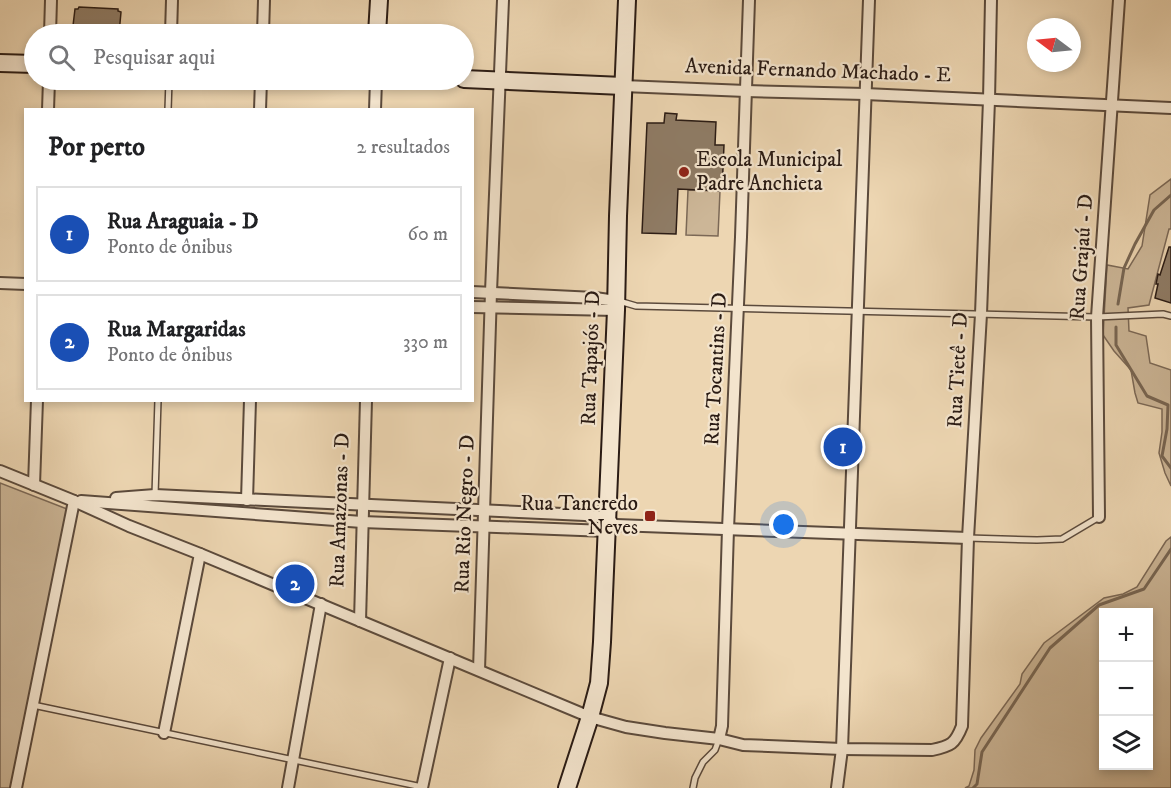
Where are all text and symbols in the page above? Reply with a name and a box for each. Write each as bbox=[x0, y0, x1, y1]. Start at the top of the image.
north arrow bbox=[1027, 18, 1081, 72]
search box bbox=[24, 24, 474, 90]
icon: search bbox=[45, 41, 78, 74]
text: Pesquisar aqui bbox=[93, 44, 215, 71]
street label: Avenida Fernando Machado - E bbox=[685, 53, 952, 89]
text: Por perto bbox=[48, 131, 145, 164]
text: 2 resultados bbox=[357, 135, 450, 160]
place label: Escola Municipal Padre Anchieta bbox=[696, 147, 843, 197]
marker: Escola Municipal Padre Anchieta bbox=[677, 165, 691, 179]
street label: Rua Grajaú - D bbox=[1065, 193, 1099, 321]
text: Rua Araguaia - D bbox=[107, 208, 258, 235]
text: 1 bbox=[66, 222, 73, 247]
text: 60 m bbox=[408, 222, 448, 247]
text: Ponto de ônibus bbox=[107, 235, 232, 260]
street label: Rua Tapajós - D bbox=[576, 290, 606, 426]
street label: Rua Tocantins - D bbox=[699, 292, 733, 446]
street label: Rua Tietê - D bbox=[942, 311, 974, 429]
text: Rua Margaridas bbox=[107, 316, 246, 343]
text: 2 bbox=[65, 330, 74, 355]
text: 330 m bbox=[403, 330, 448, 355]
text: Ponto de ônibus bbox=[107, 343, 232, 368]
pin: 1 bbox=[824, 424, 862, 470]
street label: Rua Amazonas - D bbox=[324, 432, 356, 588]
street label: Rua Rio Negro - D bbox=[449, 434, 481, 594]
place label: Rua Tancredo Neves bbox=[520, 491, 638, 541]
marker: Rua Tancredo Neves bbox=[643, 509, 657, 523]
your location bbox=[769, 510, 798, 539]
pin: 2 bbox=[276, 562, 314, 606]
map controls bbox=[1099, 608, 1153, 770]
button: + bbox=[1099, 608, 1153, 662]
button: − bbox=[1099, 662, 1153, 716]
button: layers bbox=[1099, 716, 1153, 770]

